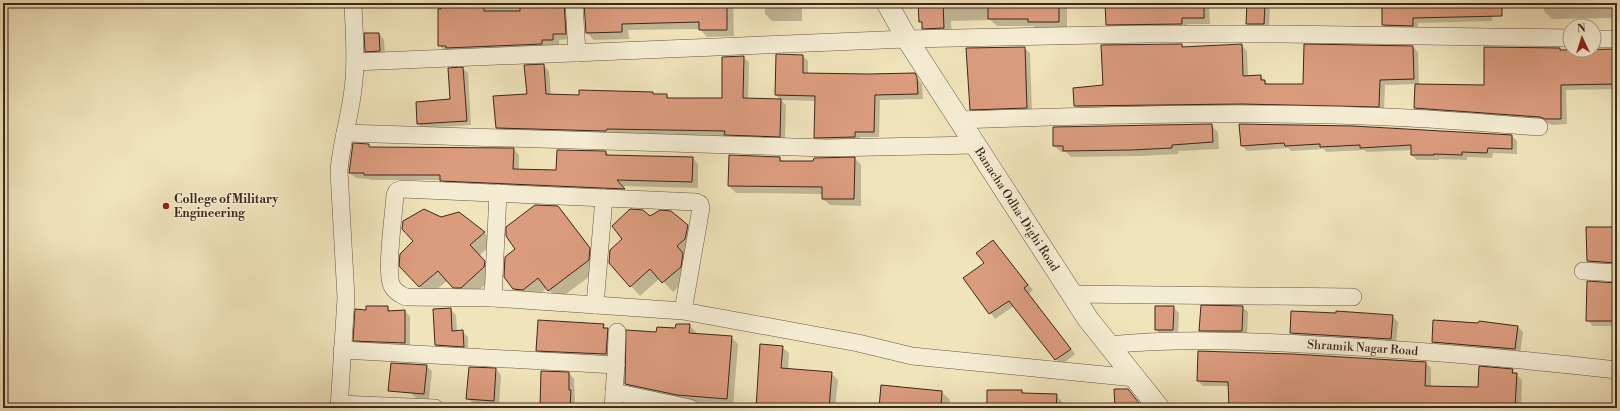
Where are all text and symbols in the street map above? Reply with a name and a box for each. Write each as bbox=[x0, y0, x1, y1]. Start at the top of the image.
north arrow bbox=[1562, 18, 1602, 58]
text: N bbox=[1577, 22, 1586, 36]
street label: Banacha Odha-Dighi Road bbox=[971, 144, 1063, 274]
place label: College of Military Engineering bbox=[174, 192, 279, 221]
marker: College of Military Engineering bbox=[161, 201, 171, 211]
street label: Shramik Nagar Road bbox=[1307, 337, 1419, 359]

